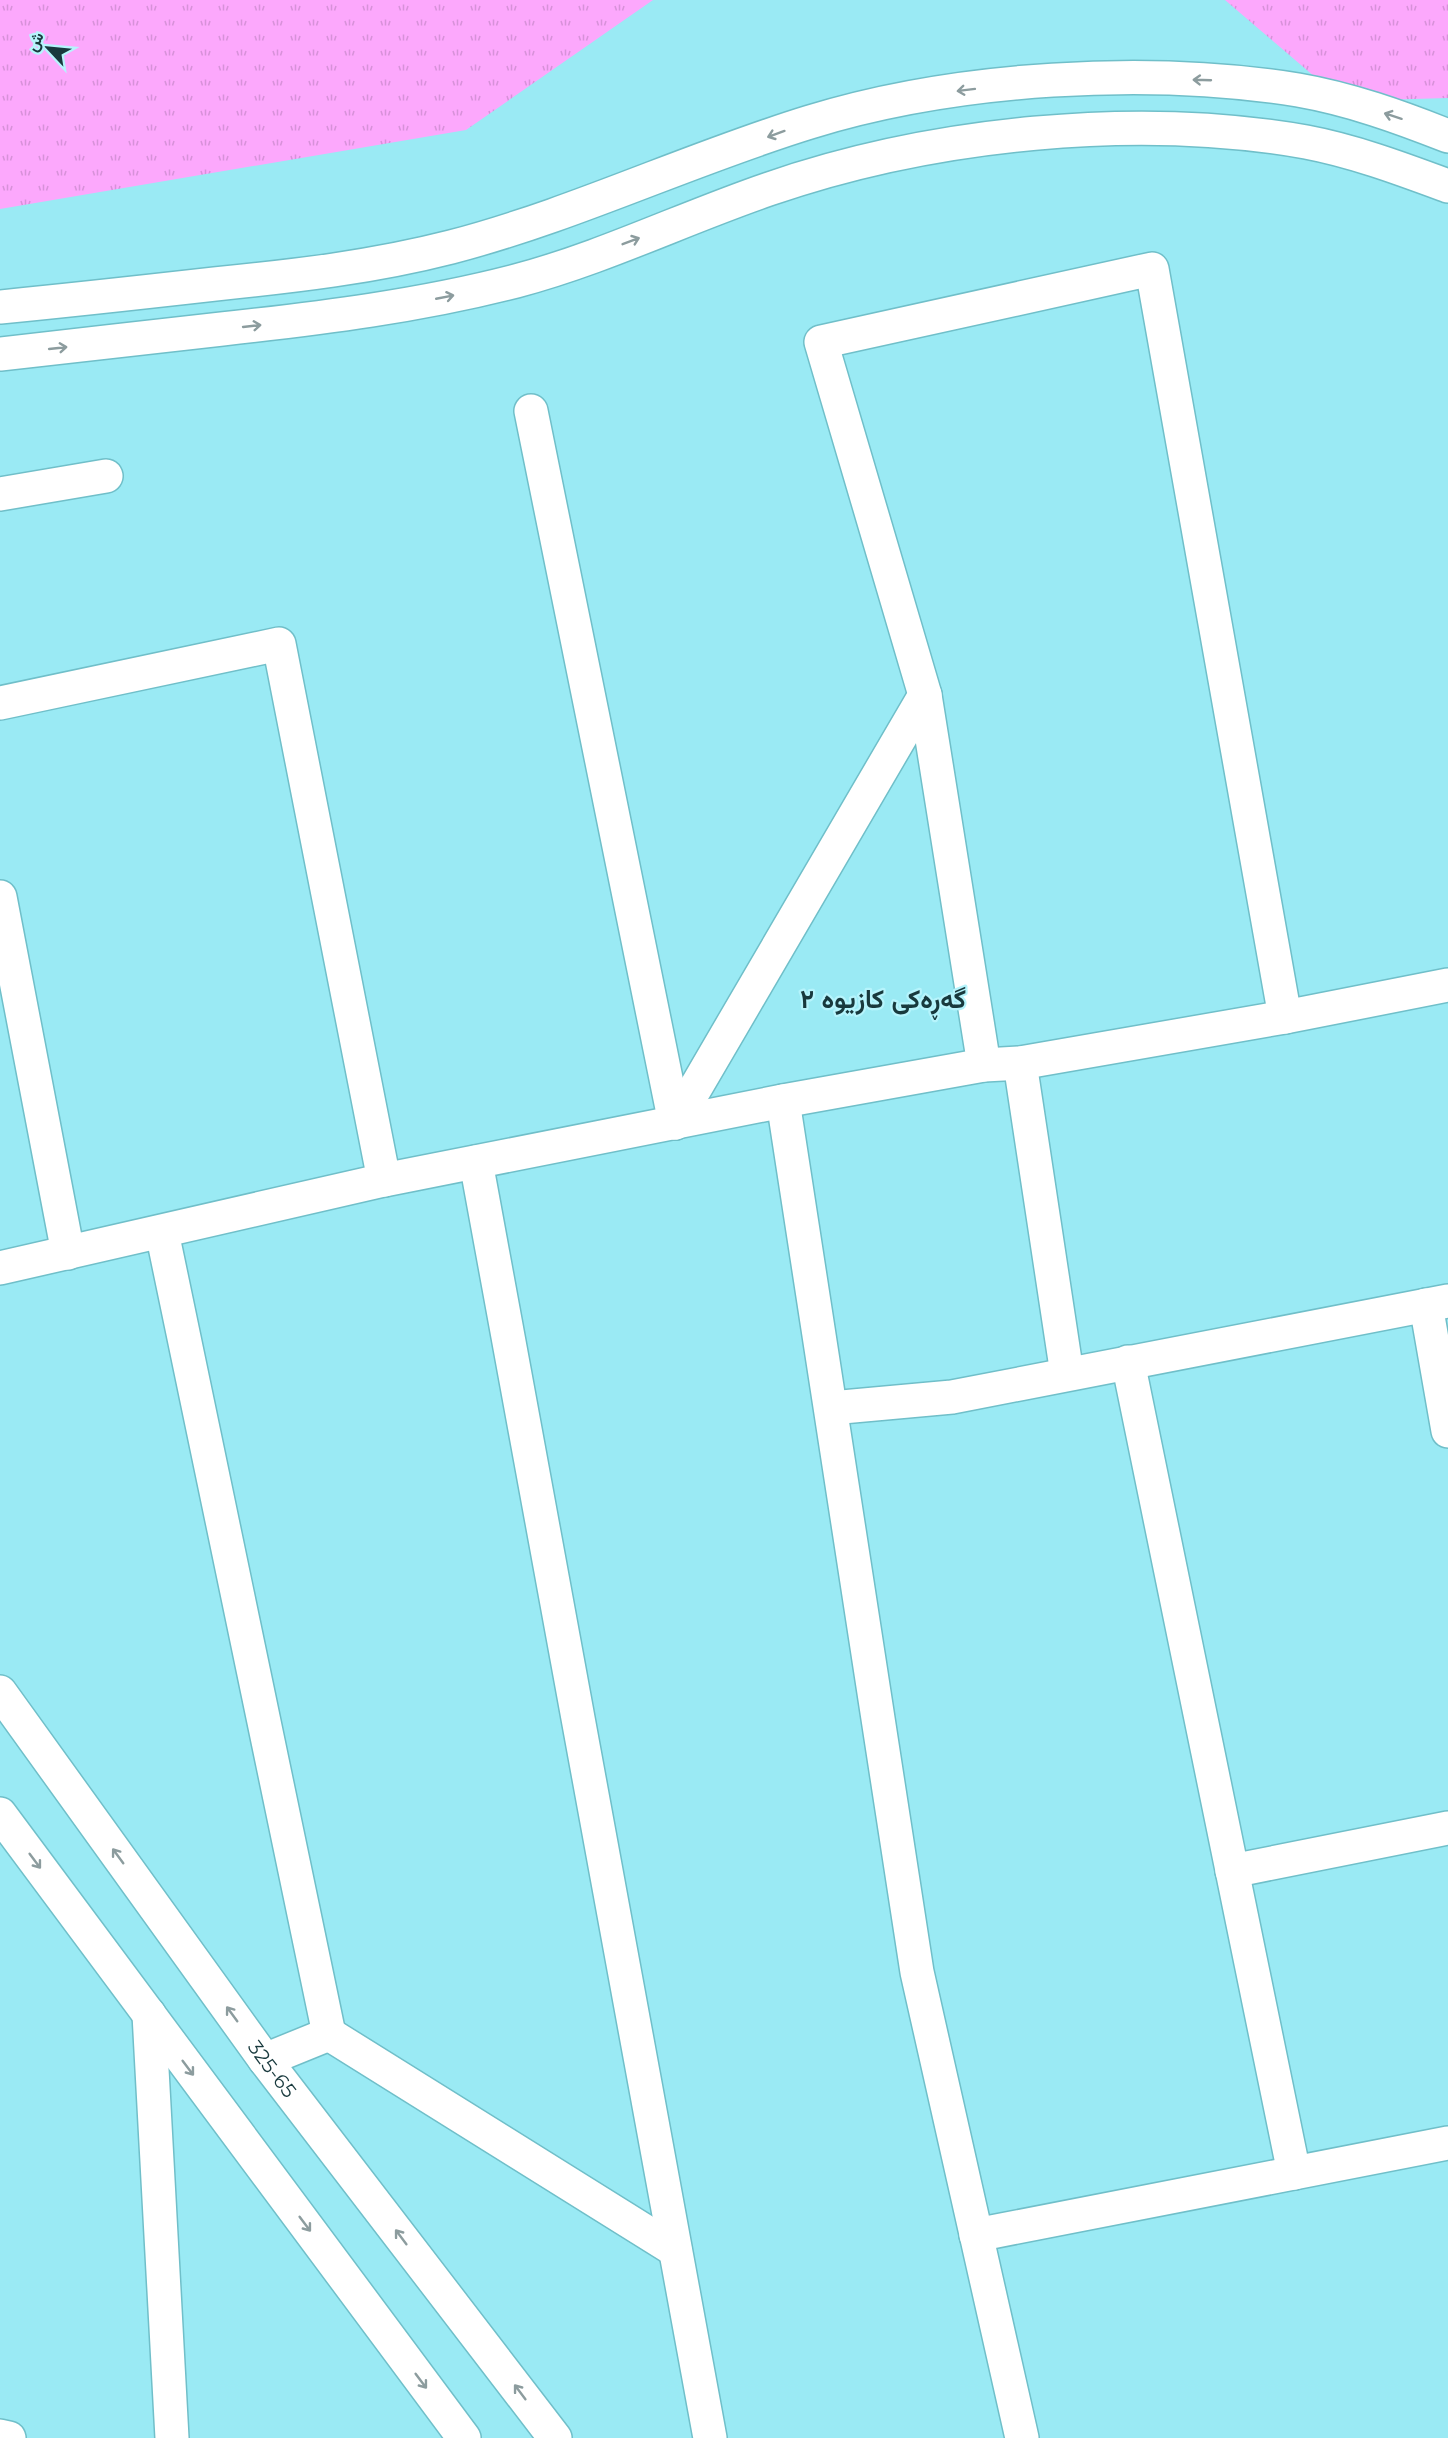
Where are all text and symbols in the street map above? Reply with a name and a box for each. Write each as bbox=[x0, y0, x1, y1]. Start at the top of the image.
north arrow bbox=[18, 18, 78, 78]
text: ش bbox=[22, 29, 48, 54]
one-way arrow bbox=[1193, 75, 1213, 86]
one-way arrow bbox=[956, 84, 976, 95]
one-way arrow bbox=[1384, 110, 1403, 121]
one-way arrow bbox=[767, 129, 786, 140]
one-way arrow bbox=[621, 235, 640, 246]
one-way arrow bbox=[434, 291, 454, 302]
one-way arrow bbox=[242, 320, 261, 331]
one-way arrow bbox=[48, 342, 68, 353]
district label: گەڕەکی کازیوە ٢ bbox=[800, 983, 966, 1020]
one-way arrow bbox=[112, 1849, 125, 1865]
one-way arrow bbox=[29, 1852, 41, 1868]
one-way arrow bbox=[226, 2007, 239, 2023]
street label: 325-65 bbox=[243, 2036, 301, 2102]
one-way arrow bbox=[182, 2060, 195, 2076]
one-way arrow bbox=[299, 2216, 311, 2232]
one-way arrow bbox=[394, 2229, 407, 2245]
one-way arrow bbox=[414, 2373, 427, 2389]
one-way arrow bbox=[513, 2384, 526, 2400]

